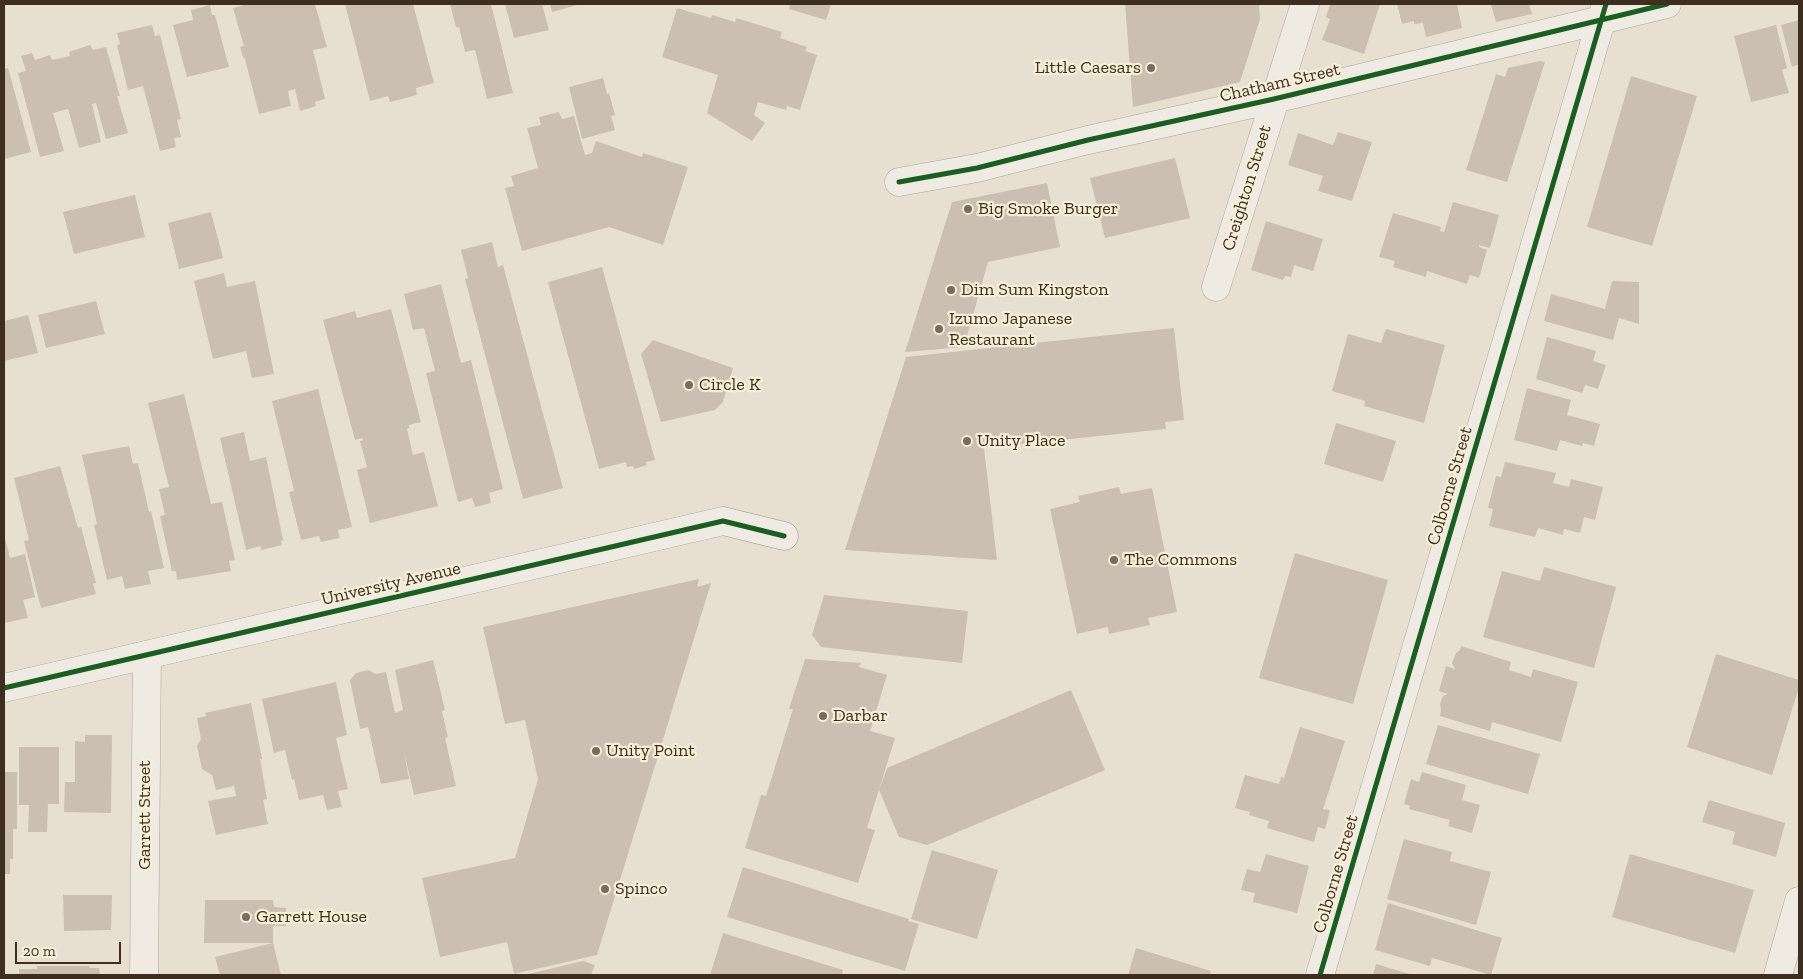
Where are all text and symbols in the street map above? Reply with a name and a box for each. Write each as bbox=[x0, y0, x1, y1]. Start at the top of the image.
place label: Little Caesars bbox=[1035, 57, 1141, 79]
street label: Chatham Street bbox=[1218, 59, 1342, 107]
marker: Little Caesars bbox=[1145, 62, 1157, 74]
street label: Creighton Street bbox=[1218, 123, 1276, 253]
place label: Big Smoke Burger bbox=[978, 198, 1118, 220]
marker: Big Smoke Burger bbox=[962, 203, 974, 215]
place label: Dim Sum Kingston bbox=[961, 279, 1109, 301]
marker: Dim Sum Kingston bbox=[945, 284, 957, 296]
place label: Izumo Japanese Restaurant bbox=[949, 308, 1072, 350]
marker: Izumo Japanese Restaurant bbox=[933, 323, 945, 335]
place label: Circle K bbox=[699, 374, 760, 396]
marker: Circle K bbox=[683, 379, 695, 391]
street label: Colborne Street bbox=[1423, 424, 1477, 548]
place label: Unity Place bbox=[977, 430, 1065, 452]
marker: Unity Place bbox=[961, 435, 973, 447]
place label: The Commons bbox=[1124, 549, 1237, 571]
marker: The Commons bbox=[1108, 554, 1120, 566]
street label: University Avenue bbox=[319, 557, 463, 611]
place label: Darbar bbox=[833, 705, 888, 727]
marker: Darbar bbox=[817, 710, 829, 722]
place label: Unity Point bbox=[606, 740, 695, 762]
marker: Unity Point bbox=[590, 745, 602, 757]
street label: Garrett Street bbox=[134, 760, 156, 870]
street label: Colborne Street bbox=[1309, 812, 1363, 936]
place label: Spinco bbox=[615, 878, 667, 900]
marker: Spinco bbox=[599, 883, 611, 895]
place label: Garrett House bbox=[256, 906, 367, 928]
marker: Garrett House bbox=[240, 911, 252, 923]
scale bar bbox=[18, 932, 124, 964]
text: 20 m bbox=[23, 942, 56, 960]

